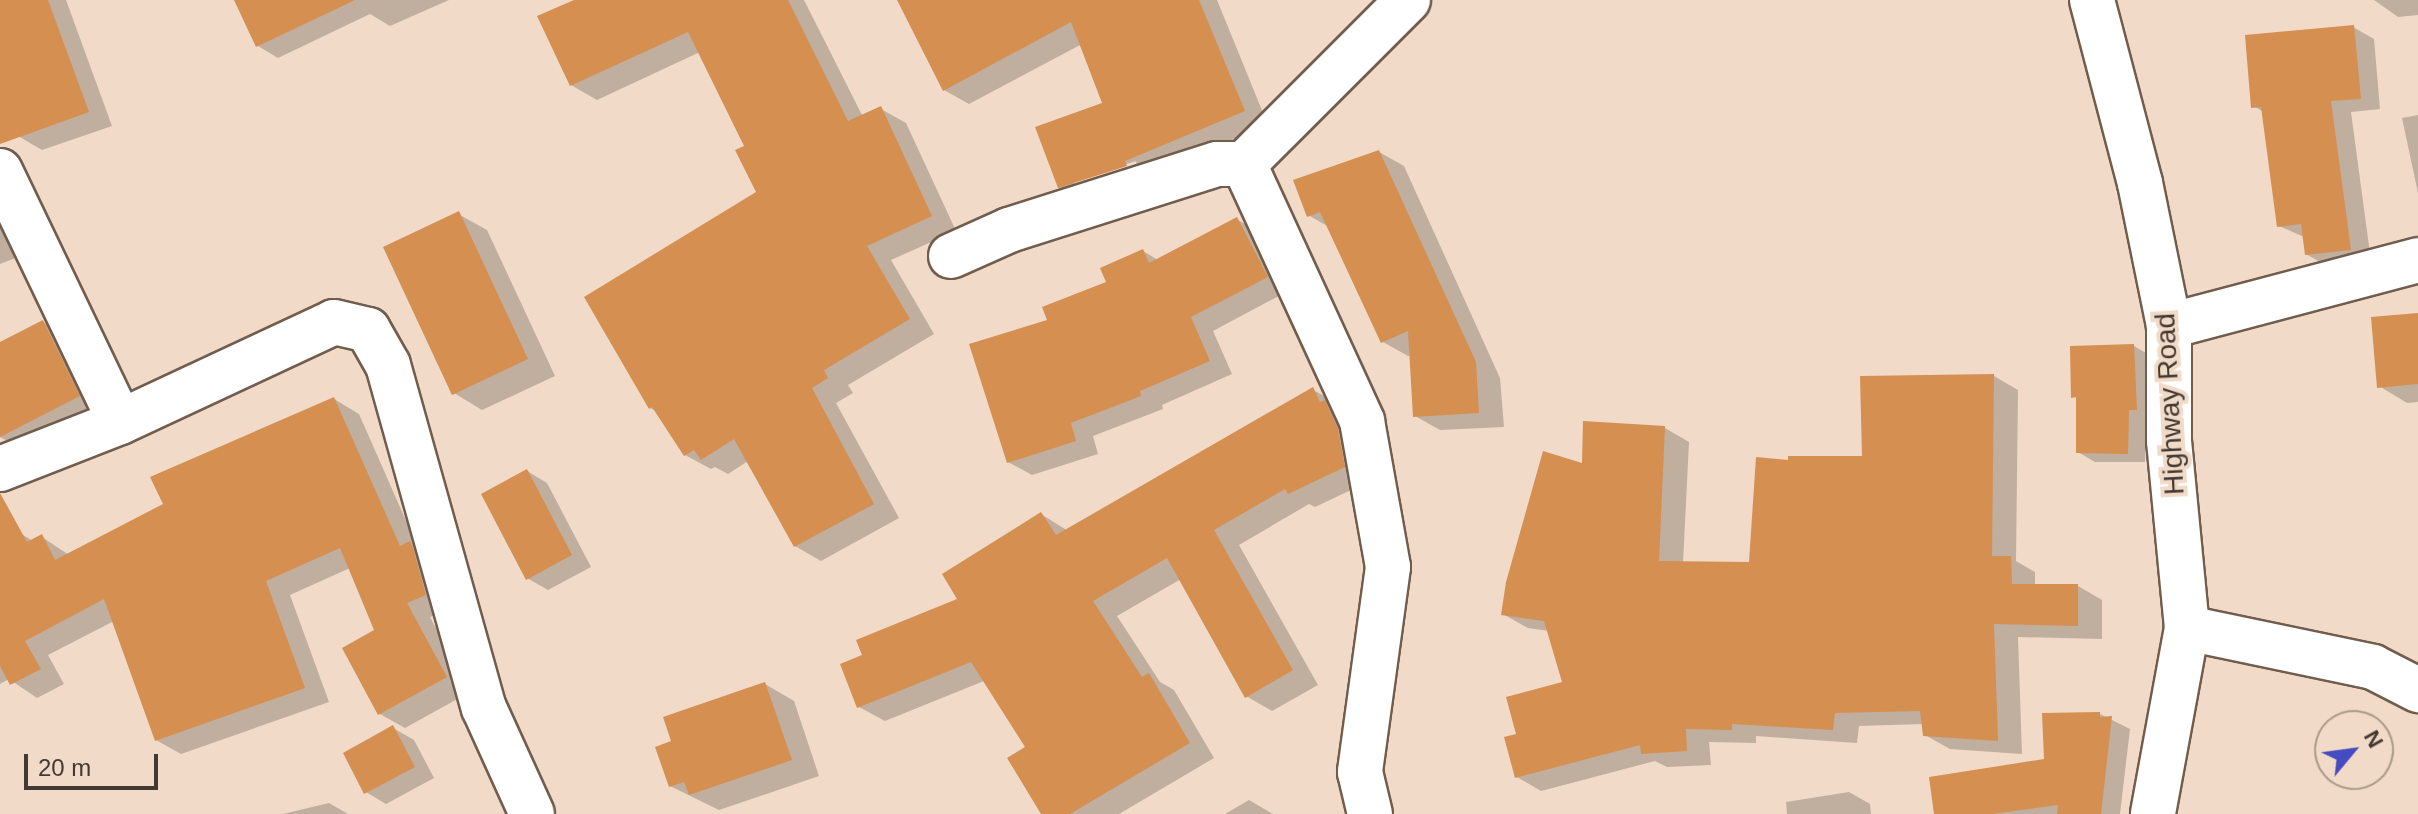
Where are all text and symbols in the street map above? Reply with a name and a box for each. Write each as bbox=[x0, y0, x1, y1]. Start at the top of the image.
street label: Highway Road bbox=[2148, 312, 2192, 496]
north arrow bbox=[2314, 710, 2394, 790]
text: N bbox=[2359, 726, 2388, 752]
scale bar bbox=[28, 738, 162, 788]
text: 20 m bbox=[38, 754, 91, 781]

